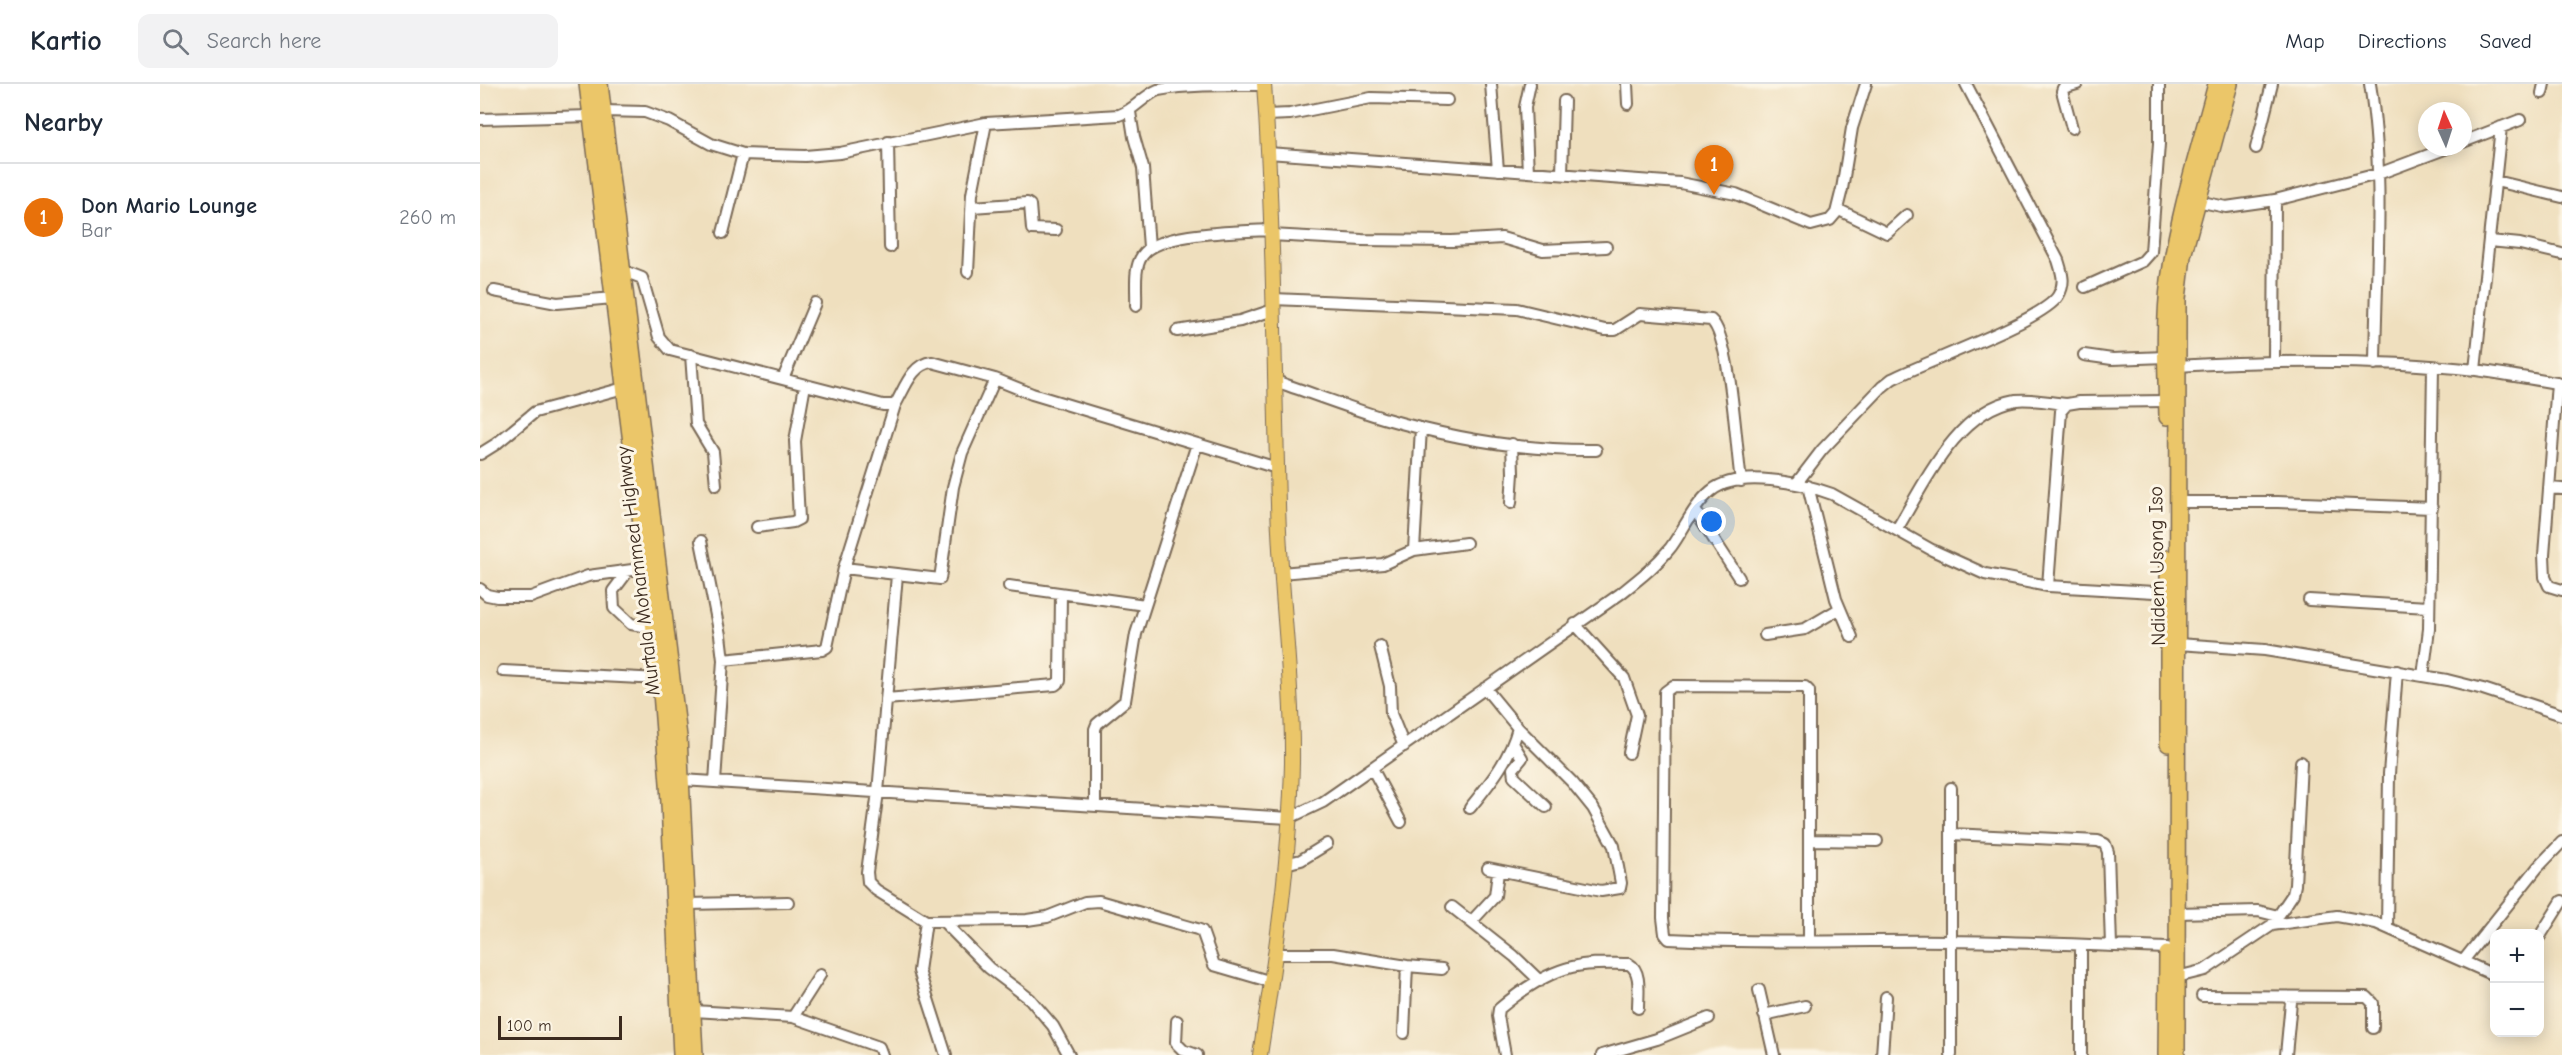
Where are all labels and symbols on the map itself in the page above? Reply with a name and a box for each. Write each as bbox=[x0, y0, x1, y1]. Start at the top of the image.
north arrow bbox=[2418, 102, 2472, 156]
pin: 1 bbox=[1694, 146, 1734, 195]
street label: Murtala Mohammed Highway bbox=[611, 445, 665, 697]
street label: Ndidem Usong Iso bbox=[2144, 486, 2170, 646]
your location bbox=[1697, 507, 1726, 536]
scale bar bbox=[498, 1013, 622, 1040]

